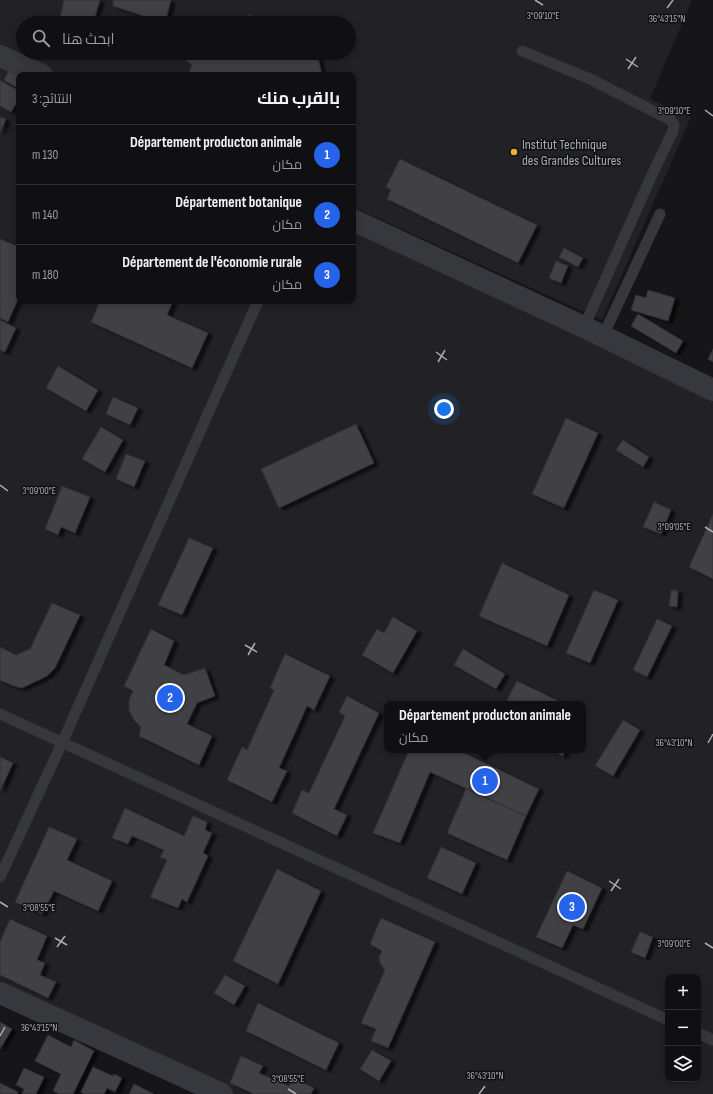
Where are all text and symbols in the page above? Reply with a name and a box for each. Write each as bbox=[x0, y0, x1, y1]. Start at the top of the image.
text: 3°09'10"E bbox=[527, 10, 559, 22]
text: 36°43'15"N bbox=[649, 13, 685, 25]
search box bbox=[16, 16, 356, 60]
icon: search bbox=[30, 27, 52, 49]
text: ابحث هنا bbox=[62, 30, 115, 49]
text: بالقرب منك bbox=[257, 89, 340, 109]
text: النتائج: 3 bbox=[32, 91, 72, 107]
text: 3°09'10"E bbox=[658, 105, 690, 117]
text: Département producton animale bbox=[130, 133, 302, 152]
place label: Institut Technique des Grandes Cultures bbox=[522, 136, 621, 169]
text: 130 m bbox=[32, 147, 58, 163]
text: 1 bbox=[324, 147, 330, 163]
marker: Institut Technique des Grandes Cultures bbox=[509, 147, 519, 157]
text: مكان bbox=[273, 157, 302, 173]
text: Département botanique bbox=[175, 193, 302, 212]
text: 140 m bbox=[32, 207, 58, 223]
text: 2 bbox=[324, 207, 330, 223]
text: مكان bbox=[273, 217, 302, 233]
text: Département de l'économie rurale bbox=[122, 253, 302, 272]
text: 180 m bbox=[32, 267, 58, 283]
text: 3 bbox=[324, 267, 330, 283]
text: مكان bbox=[273, 277, 302, 293]
your location bbox=[434, 399, 454, 419]
text: 3°09'00"E bbox=[22, 485, 56, 497]
text: 3°09'05"E bbox=[657, 521, 691, 533]
pin: 2 bbox=[157, 683, 183, 713]
popup bbox=[384, 701, 586, 753]
text: Département producton animale bbox=[399, 706, 571, 725]
text: مكان bbox=[399, 730, 428, 746]
text: 36°43'10"N bbox=[655, 737, 693, 749]
pin: 1 bbox=[472, 766, 498, 796]
pin: 3 bbox=[559, 892, 585, 922]
text: 3°08'55"E bbox=[23, 902, 55, 914]
text: 3°09'00"E bbox=[657, 938, 691, 950]
map controls bbox=[665, 974, 701, 1082]
button: + bbox=[665, 974, 701, 1010]
button: − bbox=[665, 1010, 701, 1046]
text: 36°43'15"N bbox=[21, 1022, 57, 1034]
button: layers bbox=[665, 1046, 701, 1082]
text: 36°43'10"N bbox=[466, 1070, 504, 1082]
text: 3°08'55"E bbox=[272, 1073, 304, 1085]

